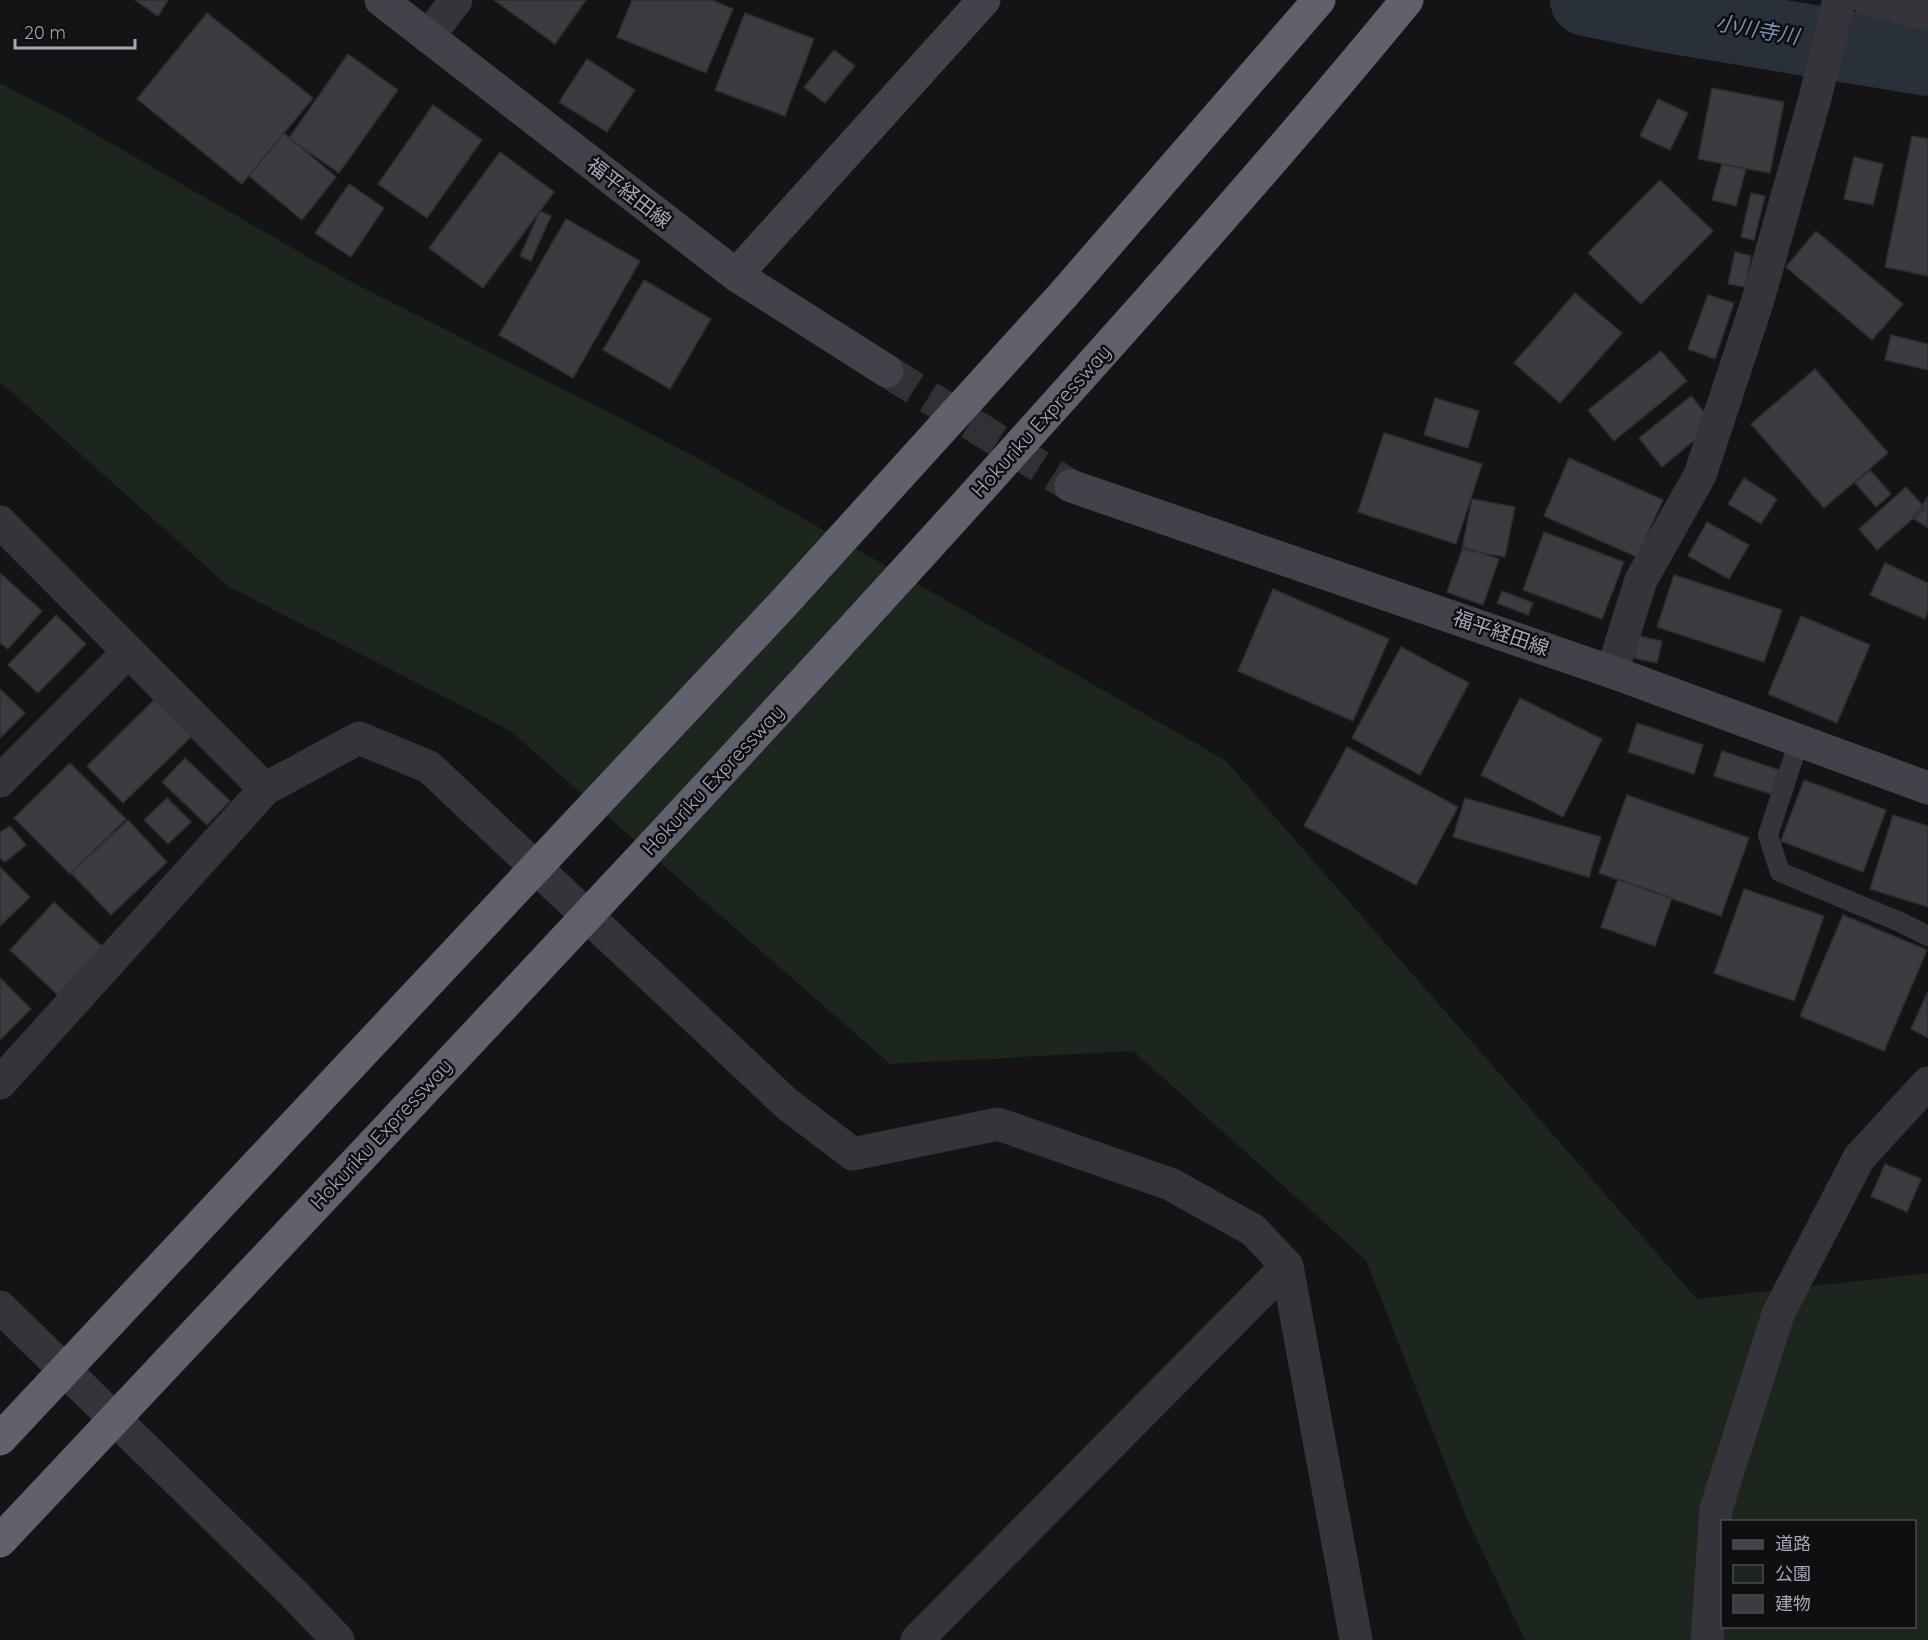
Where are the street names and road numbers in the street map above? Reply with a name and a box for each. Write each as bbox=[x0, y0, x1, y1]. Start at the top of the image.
street label: 福平経田線 bbox=[582, 152, 676, 233]
street label: Hokuriku Expressway bbox=[965, 339, 1116, 502]
street label: 福平経田線 bbox=[1450, 604, 1553, 661]
street label: Hokuriku Expressway bbox=[636, 699, 789, 860]
street label: Hokuriku Expressway bbox=[304, 1053, 457, 1214]

